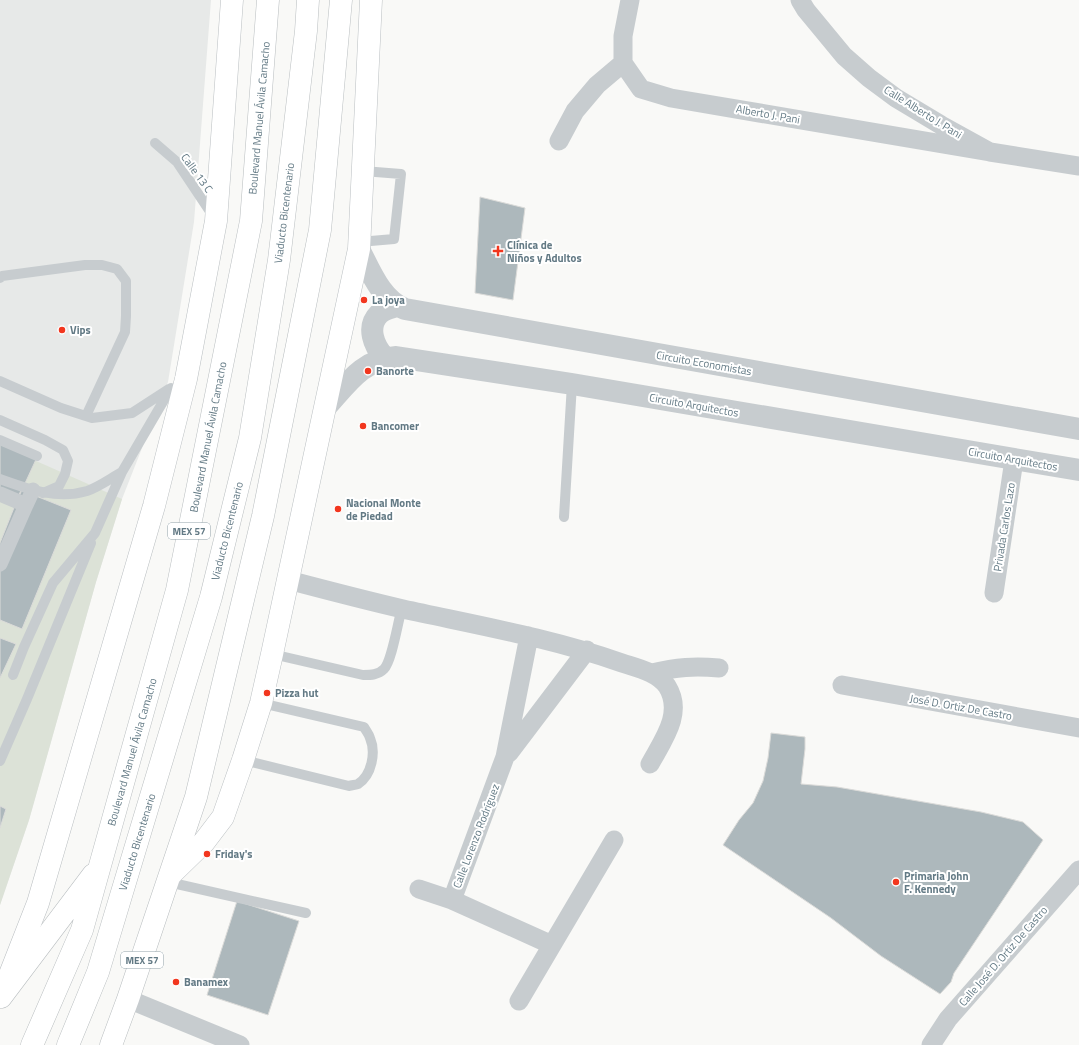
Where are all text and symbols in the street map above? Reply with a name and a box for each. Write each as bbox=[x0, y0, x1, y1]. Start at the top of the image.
street label: Boulevard Manuel Ávila Camacho bbox=[244, 41, 274, 195]
street label: Calle Alberto J. Pani bbox=[881, 82, 965, 142]
street label: Alberto J. Pani bbox=[735, 101, 801, 127]
street label: Calle 13 C bbox=[177, 150, 217, 196]
street label: Viaducto Bicentenario bbox=[270, 162, 298, 264]
place label: Clínica de Niños y Adultos bbox=[507, 237, 582, 266]
marker: Clínica de Niños y Adultos bbox=[492, 245, 504, 257]
place label: La joya bbox=[372, 292, 405, 308]
marker: La joya bbox=[359, 295, 369, 305]
place label: Vips bbox=[70, 322, 91, 338]
marker: Vips bbox=[57, 325, 67, 335]
street label: Circuito Economistas bbox=[655, 347, 753, 379]
street label: Boulevard Manuel Ávila Camacho bbox=[186, 360, 231, 514]
place label: Banorte bbox=[376, 363, 414, 379]
marker: Banorte bbox=[363, 366, 373, 376]
street label: Circuito Arquitectos bbox=[648, 389, 740, 421]
place label: Bancomer bbox=[371, 418, 419, 434]
marker: Bancomer bbox=[358, 421, 368, 431]
street label: Circuito Arquitectos bbox=[967, 443, 1059, 475]
street label: Viaducto Bicentenario bbox=[207, 480, 247, 582]
street label: Privada Carlos Lazo bbox=[989, 481, 1019, 573]
place label: Nacional Monte de Piedad bbox=[346, 495, 421, 524]
marker: Nacional Monte de Piedad bbox=[333, 504, 343, 514]
road number: MEX 57 bbox=[168, 523, 210, 539]
street label: Boulevard Manuel Ávila Camacho bbox=[103, 676, 161, 828]
place label: Pizza hut bbox=[275, 685, 319, 701]
marker: Pizza hut bbox=[262, 688, 272, 698]
street label: José D. Ortiz De Castro bbox=[909, 690, 1014, 724]
street label: Calle Lorenzo Rodríguez bbox=[449, 782, 503, 890]
street label: Viaducto Bicentenario bbox=[115, 791, 159, 893]
place label: Friday's bbox=[215, 846, 253, 862]
marker: Friday's bbox=[202, 849, 212, 859]
place label: Primaria John F. Kennedy bbox=[904, 868, 969, 897]
marker: Primaria John F. Kennedy bbox=[891, 877, 901, 887]
street label: Calle José D. Ortiz De Castro bbox=[955, 902, 1051, 1010]
road number: MEX 57 bbox=[121, 952, 163, 968]
place label: Banamex bbox=[184, 974, 229, 990]
marker: Banamex bbox=[171, 977, 181, 987]

